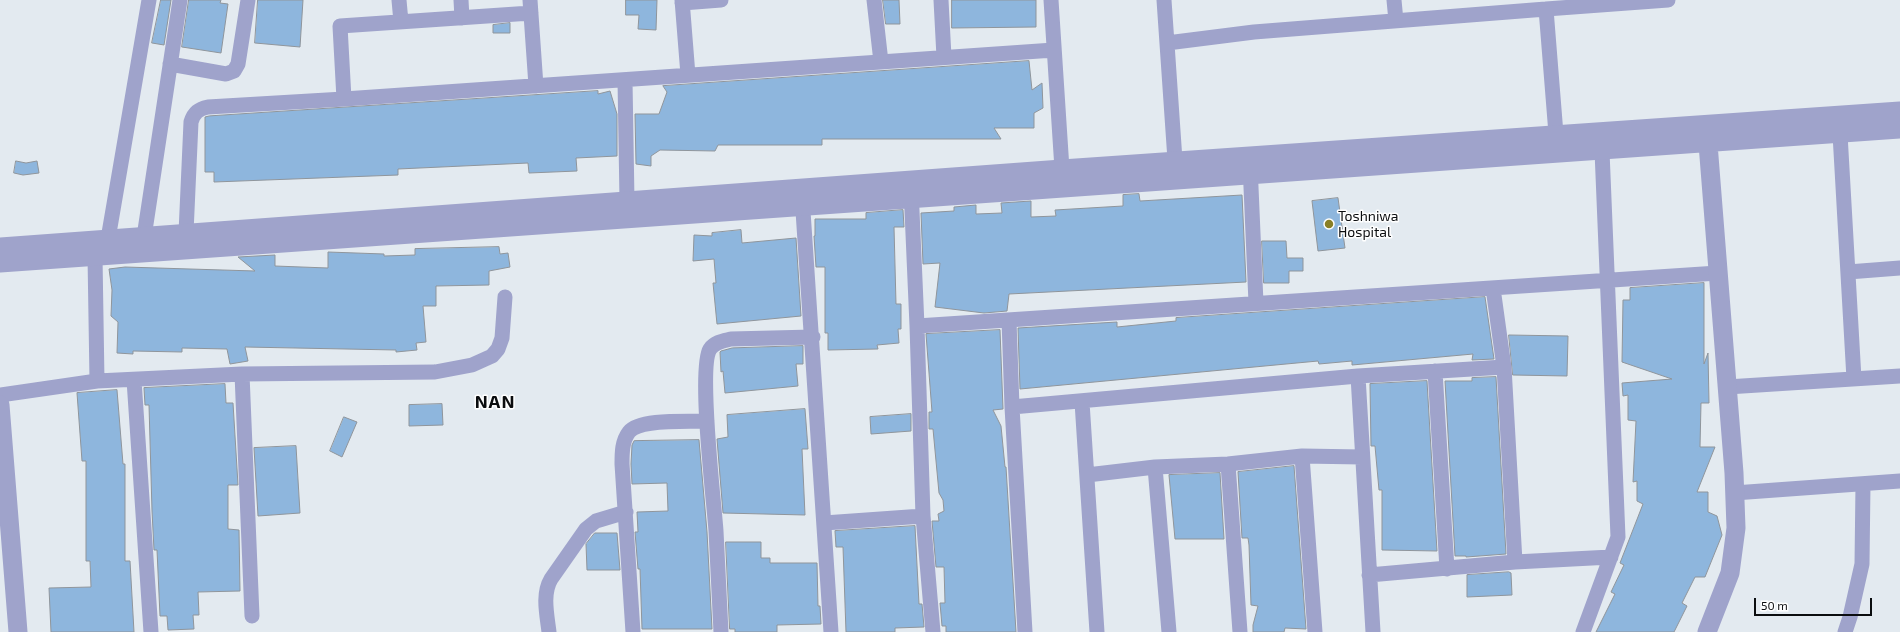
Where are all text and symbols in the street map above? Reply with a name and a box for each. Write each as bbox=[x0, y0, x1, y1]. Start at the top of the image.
place label: Toshniwa Hospital bbox=[1338, 208, 1399, 240]
marker: Toshniwa Hospital bbox=[1323, 218, 1335, 230]
district label: NAN bbox=[475, 391, 515, 413]
scale bar bbox=[1756, 590, 1874, 616]
text: 50 m bbox=[1761, 598, 1788, 612]

